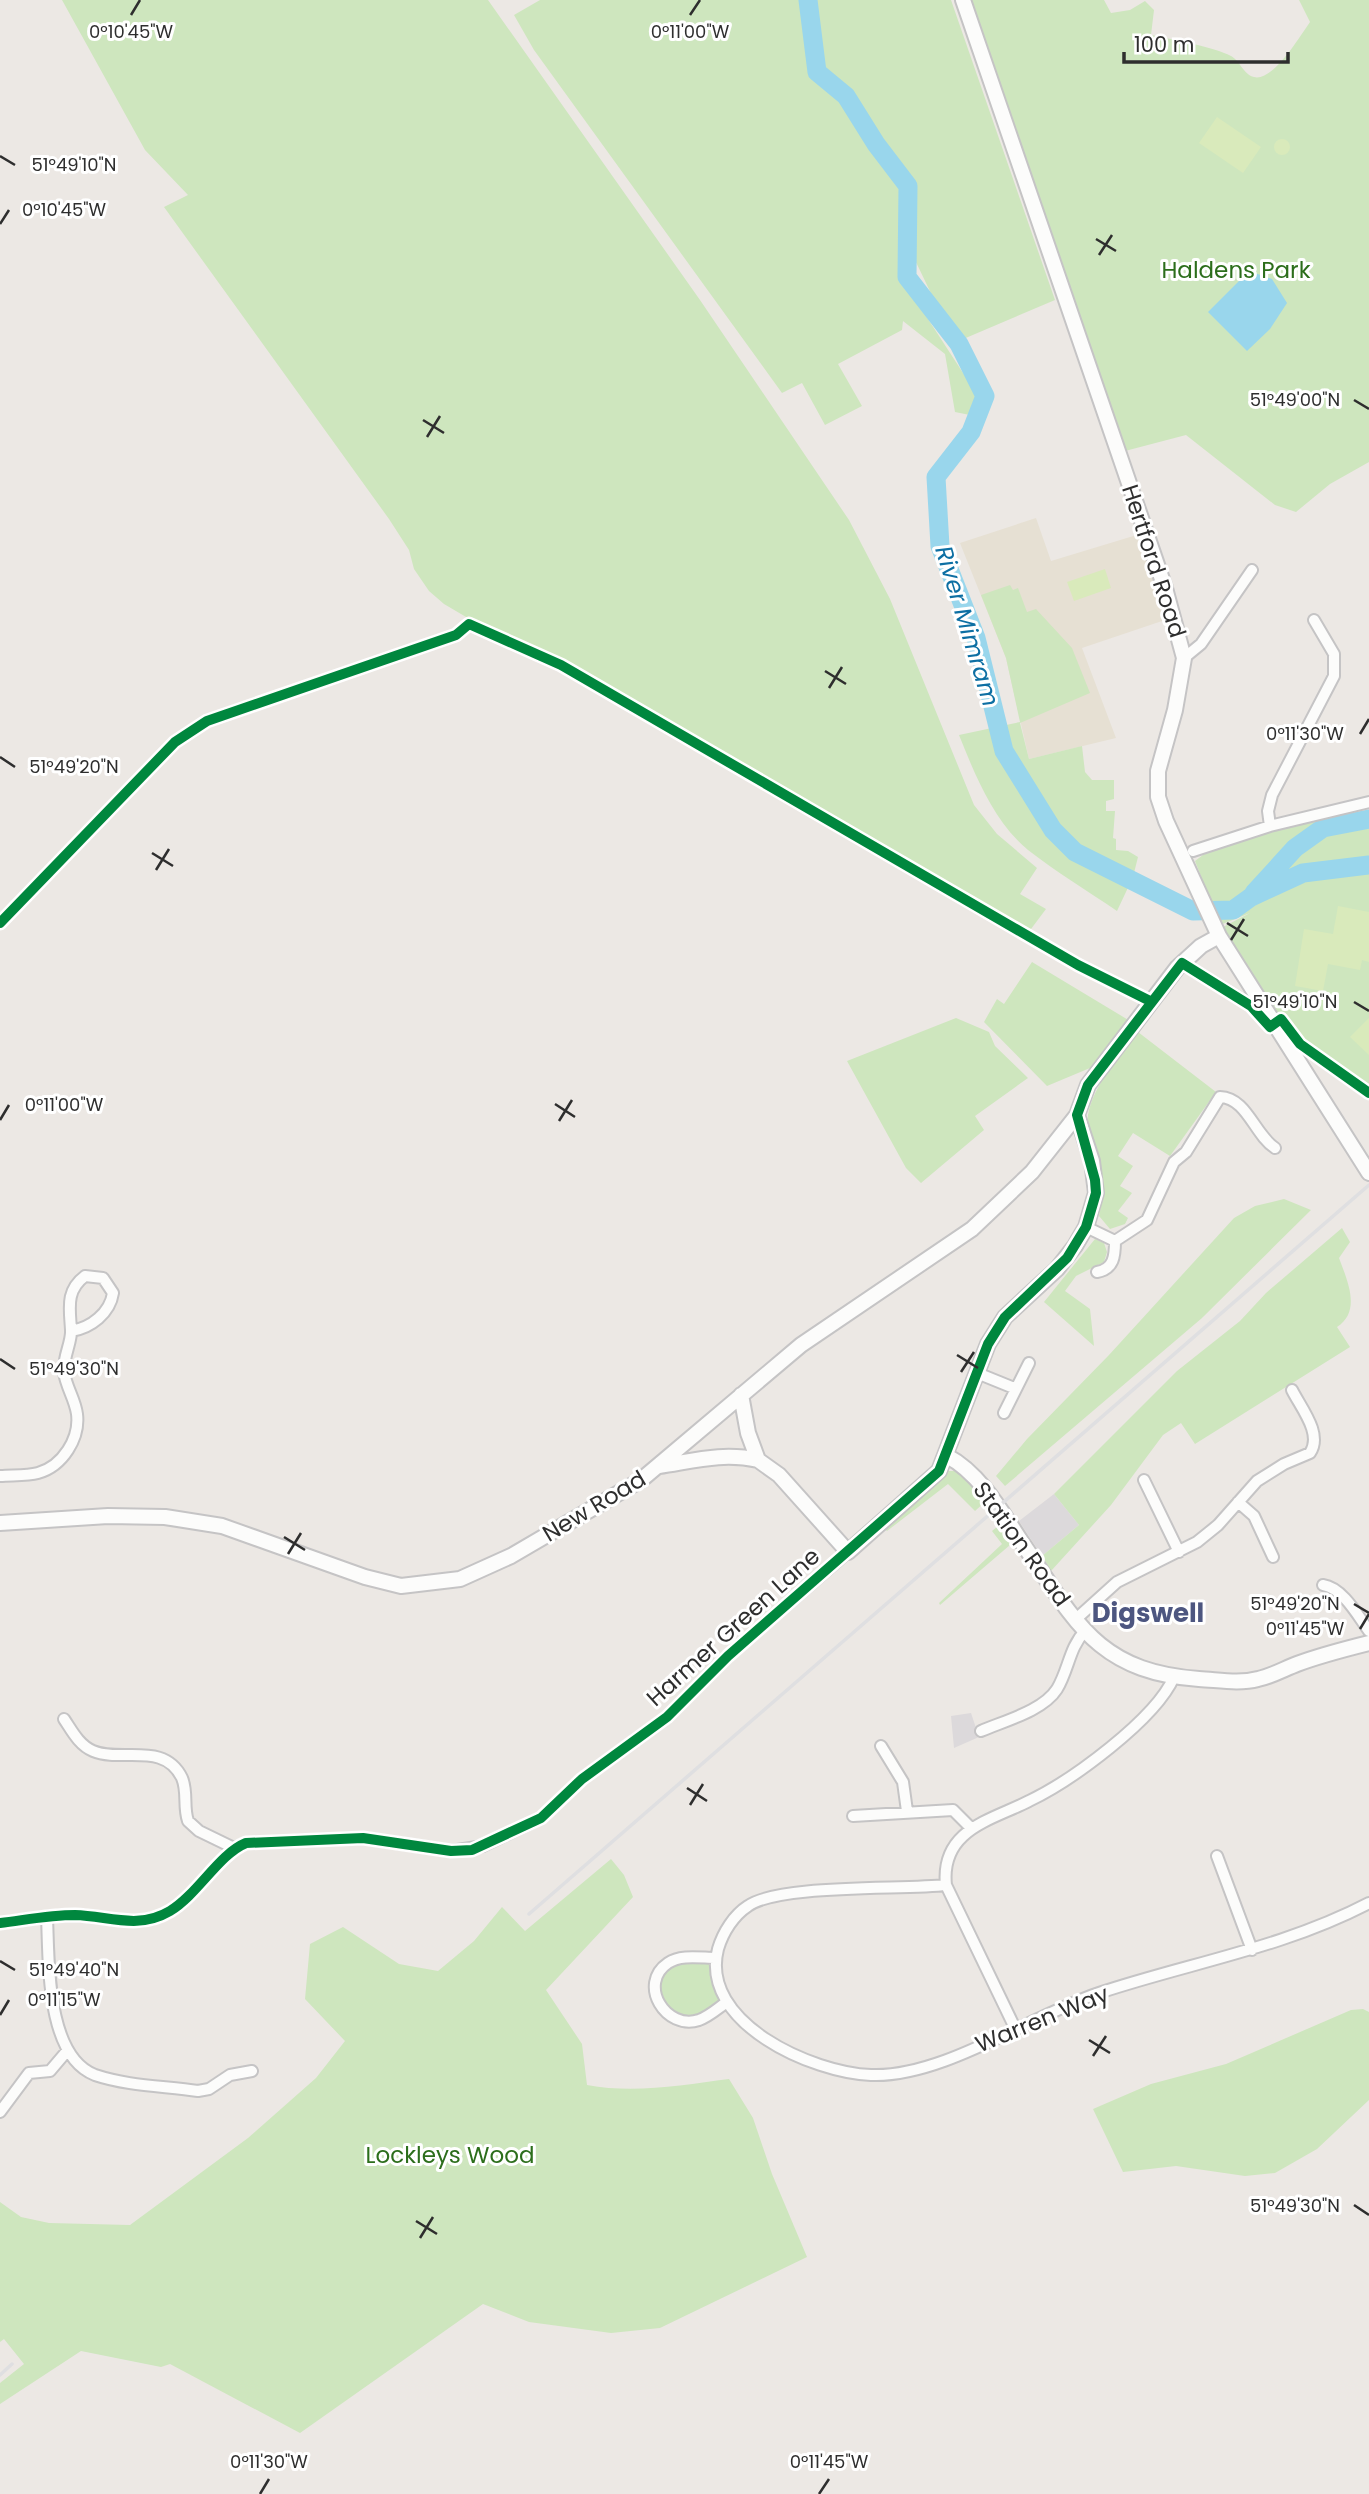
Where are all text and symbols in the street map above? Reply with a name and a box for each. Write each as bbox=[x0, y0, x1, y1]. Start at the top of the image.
text: 0°10'45"W bbox=[89, 19, 173, 44]
text: 0°11'00"W bbox=[651, 19, 730, 44]
scale bar bbox=[1124, 21, 1288, 65]
text: 100 m bbox=[1134, 30, 1194, 59]
text: 51°49'10"N bbox=[32, 152, 116, 177]
text: 0°10'45"W bbox=[22, 197, 106, 222]
park label: Haldens Park bbox=[1161, 254, 1311, 286]
text: 51°49'00"N bbox=[1250, 387, 1340, 412]
street label: Hertford Road bbox=[1114, 480, 1194, 642]
water label: River Mimram bbox=[927, 542, 1008, 710]
text: 0°11'30"W bbox=[1266, 721, 1344, 746]
text: 51°49'20"N bbox=[29, 754, 119, 779]
text: 51°49'10"N bbox=[1253, 989, 1337, 1014]
text: 0°11'00"W bbox=[25, 1092, 104, 1117]
text: 51°49'30"N bbox=[29, 1356, 119, 1381]
street label: New Road bbox=[536, 1463, 652, 1549]
street label: Station Road bbox=[966, 1475, 1078, 1613]
street label: Harmer Green Lane bbox=[639, 1540, 827, 1714]
text: 51°49'20"N bbox=[1250, 1591, 1340, 1616]
district label: Digswell bbox=[1092, 1595, 1204, 1631]
text: 0°11'45"W bbox=[1266, 1616, 1345, 1641]
text: 51°49'40"N bbox=[29, 1957, 119, 1982]
street label: Warren Way bbox=[971, 1978, 1114, 2060]
text: 0°11'15"W bbox=[28, 1987, 101, 2012]
park label: Lockleys Wood bbox=[366, 2139, 534, 2171]
text: 51°49'30"N bbox=[1250, 2193, 1340, 2218]
text: 0°11'30"W bbox=[230, 2449, 308, 2474]
text: 0°11'45"W bbox=[790, 2449, 869, 2474]

